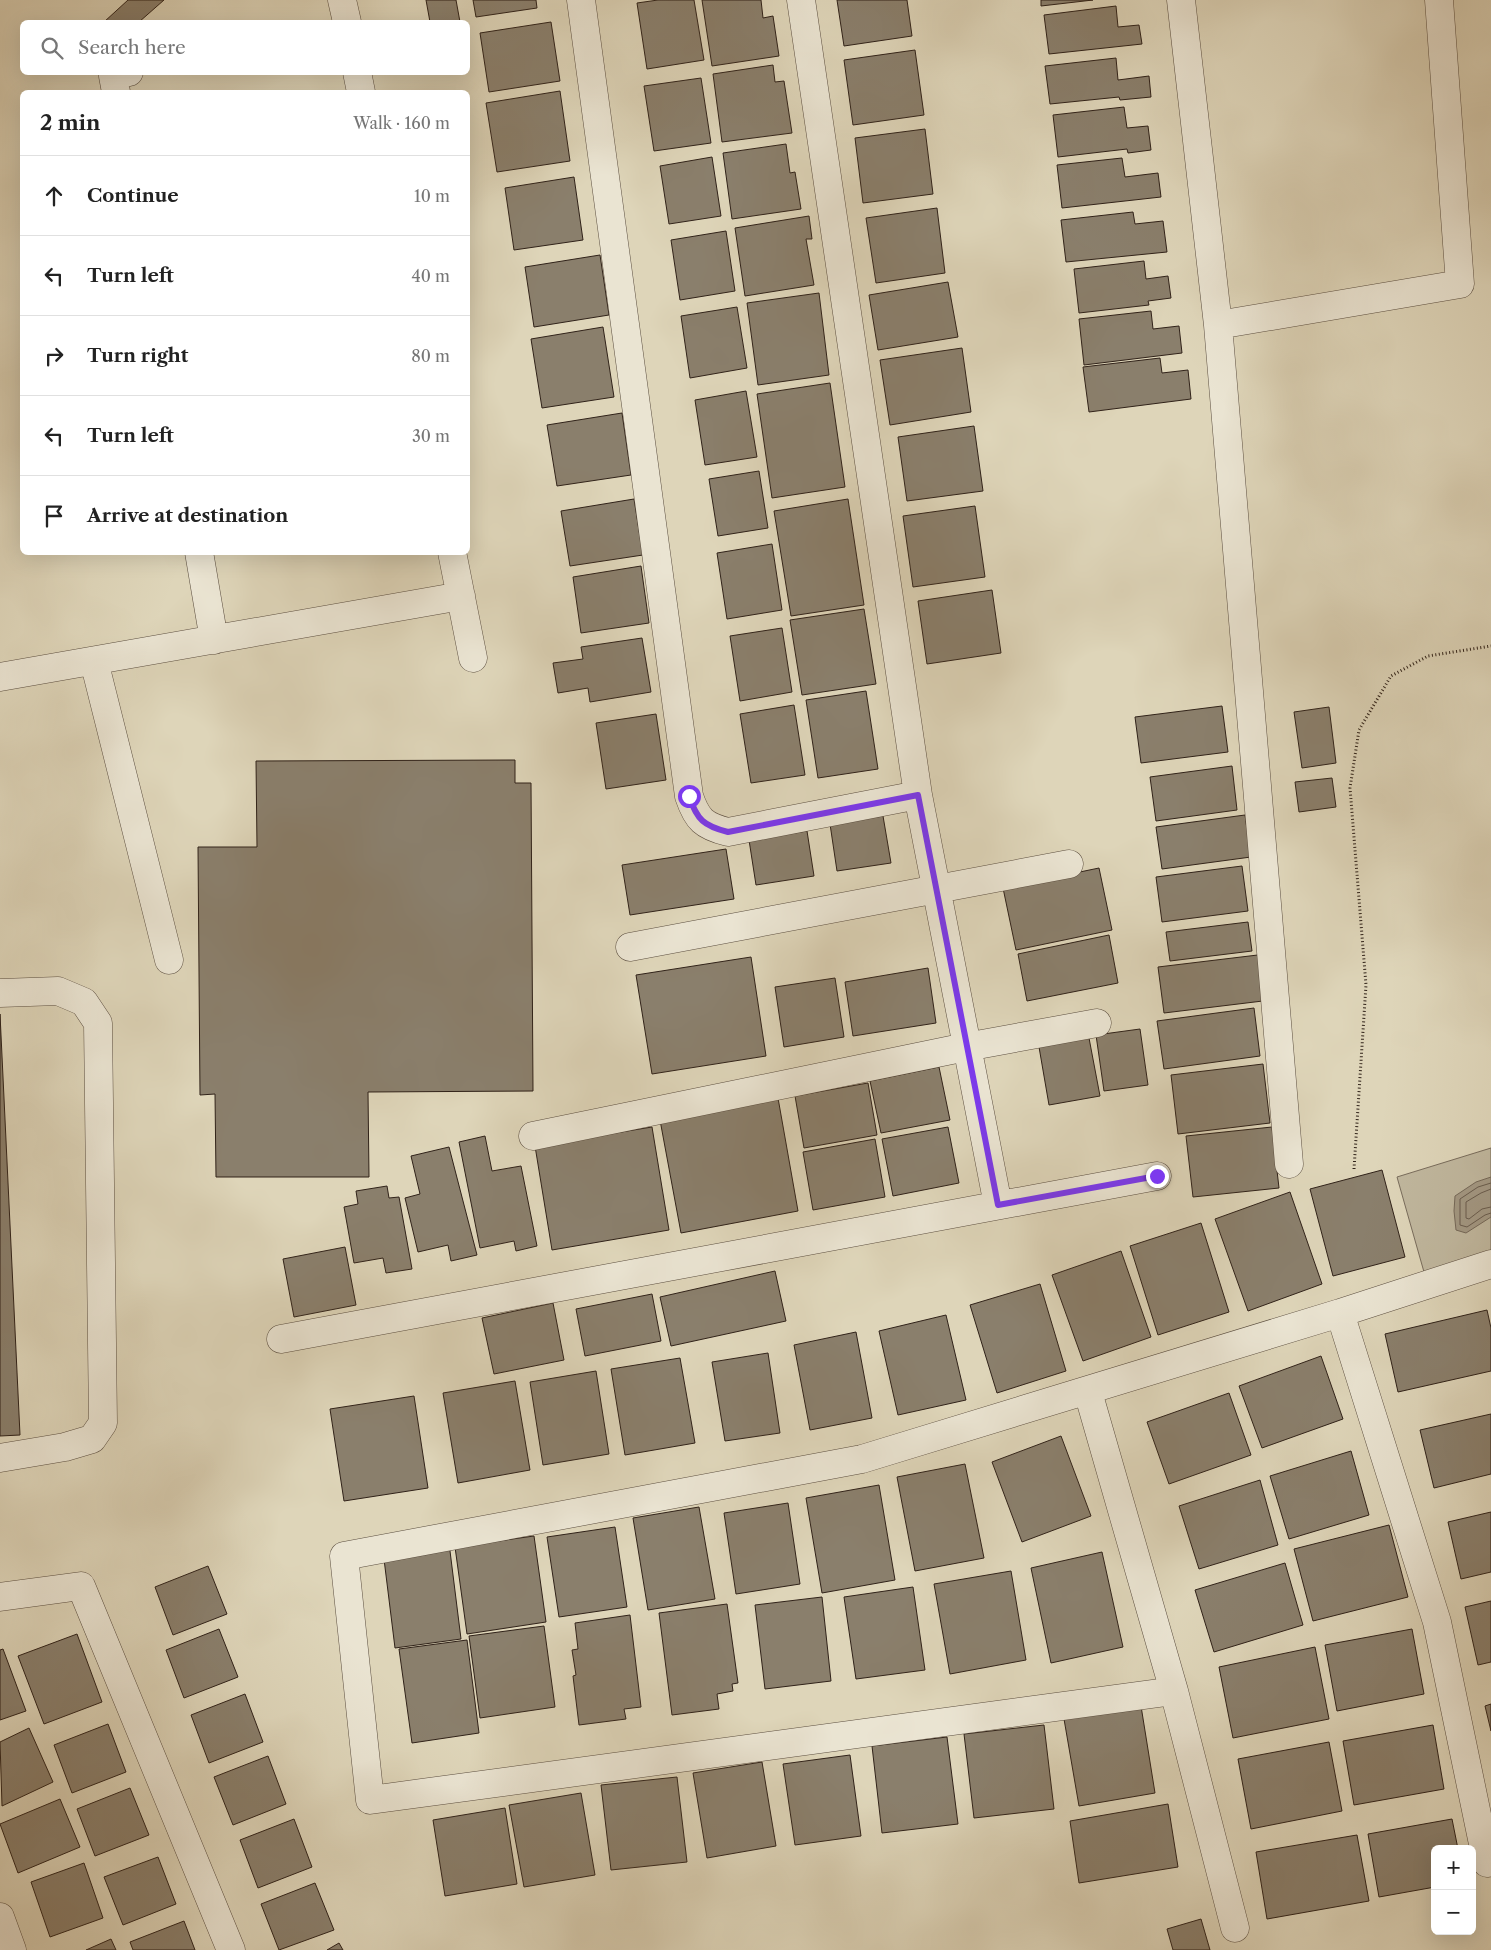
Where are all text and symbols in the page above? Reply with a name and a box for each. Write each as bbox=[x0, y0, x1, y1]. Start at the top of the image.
search box bbox=[20, 20, 470, 75]
icon: search bbox=[38, 34, 66, 62]
text: Search here bbox=[78, 36, 186, 59]
text: 2 min bbox=[40, 110, 100, 135]
text: Walk · 160 m bbox=[353, 113, 450, 133]
icon: ahead bbox=[40, 182, 68, 210]
text: Continue bbox=[87, 184, 179, 207]
text: 10 m bbox=[414, 186, 450, 206]
icon: left bbox=[40, 262, 68, 290]
text: Turn left bbox=[87, 264, 174, 287]
text: 40 m bbox=[411, 266, 450, 286]
icon: right bbox=[40, 342, 68, 370]
text: Turn right bbox=[87, 344, 188, 367]
text: 80 m bbox=[411, 346, 450, 366]
icon: left bbox=[40, 422, 68, 450]
text: Turn left bbox=[87, 424, 174, 447]
text: 30 m bbox=[412, 426, 450, 446]
icon: arrive bbox=[40, 502, 68, 530]
text: Arrive at destination bbox=[87, 504, 288, 527]
route start bbox=[678, 785, 701, 808]
route end bbox=[1146, 1165, 1169, 1188]
map controls bbox=[1431, 1845, 1476, 1935]
button: + bbox=[1431, 1845, 1476, 1890]
button: − bbox=[1431, 1890, 1476, 1935]

